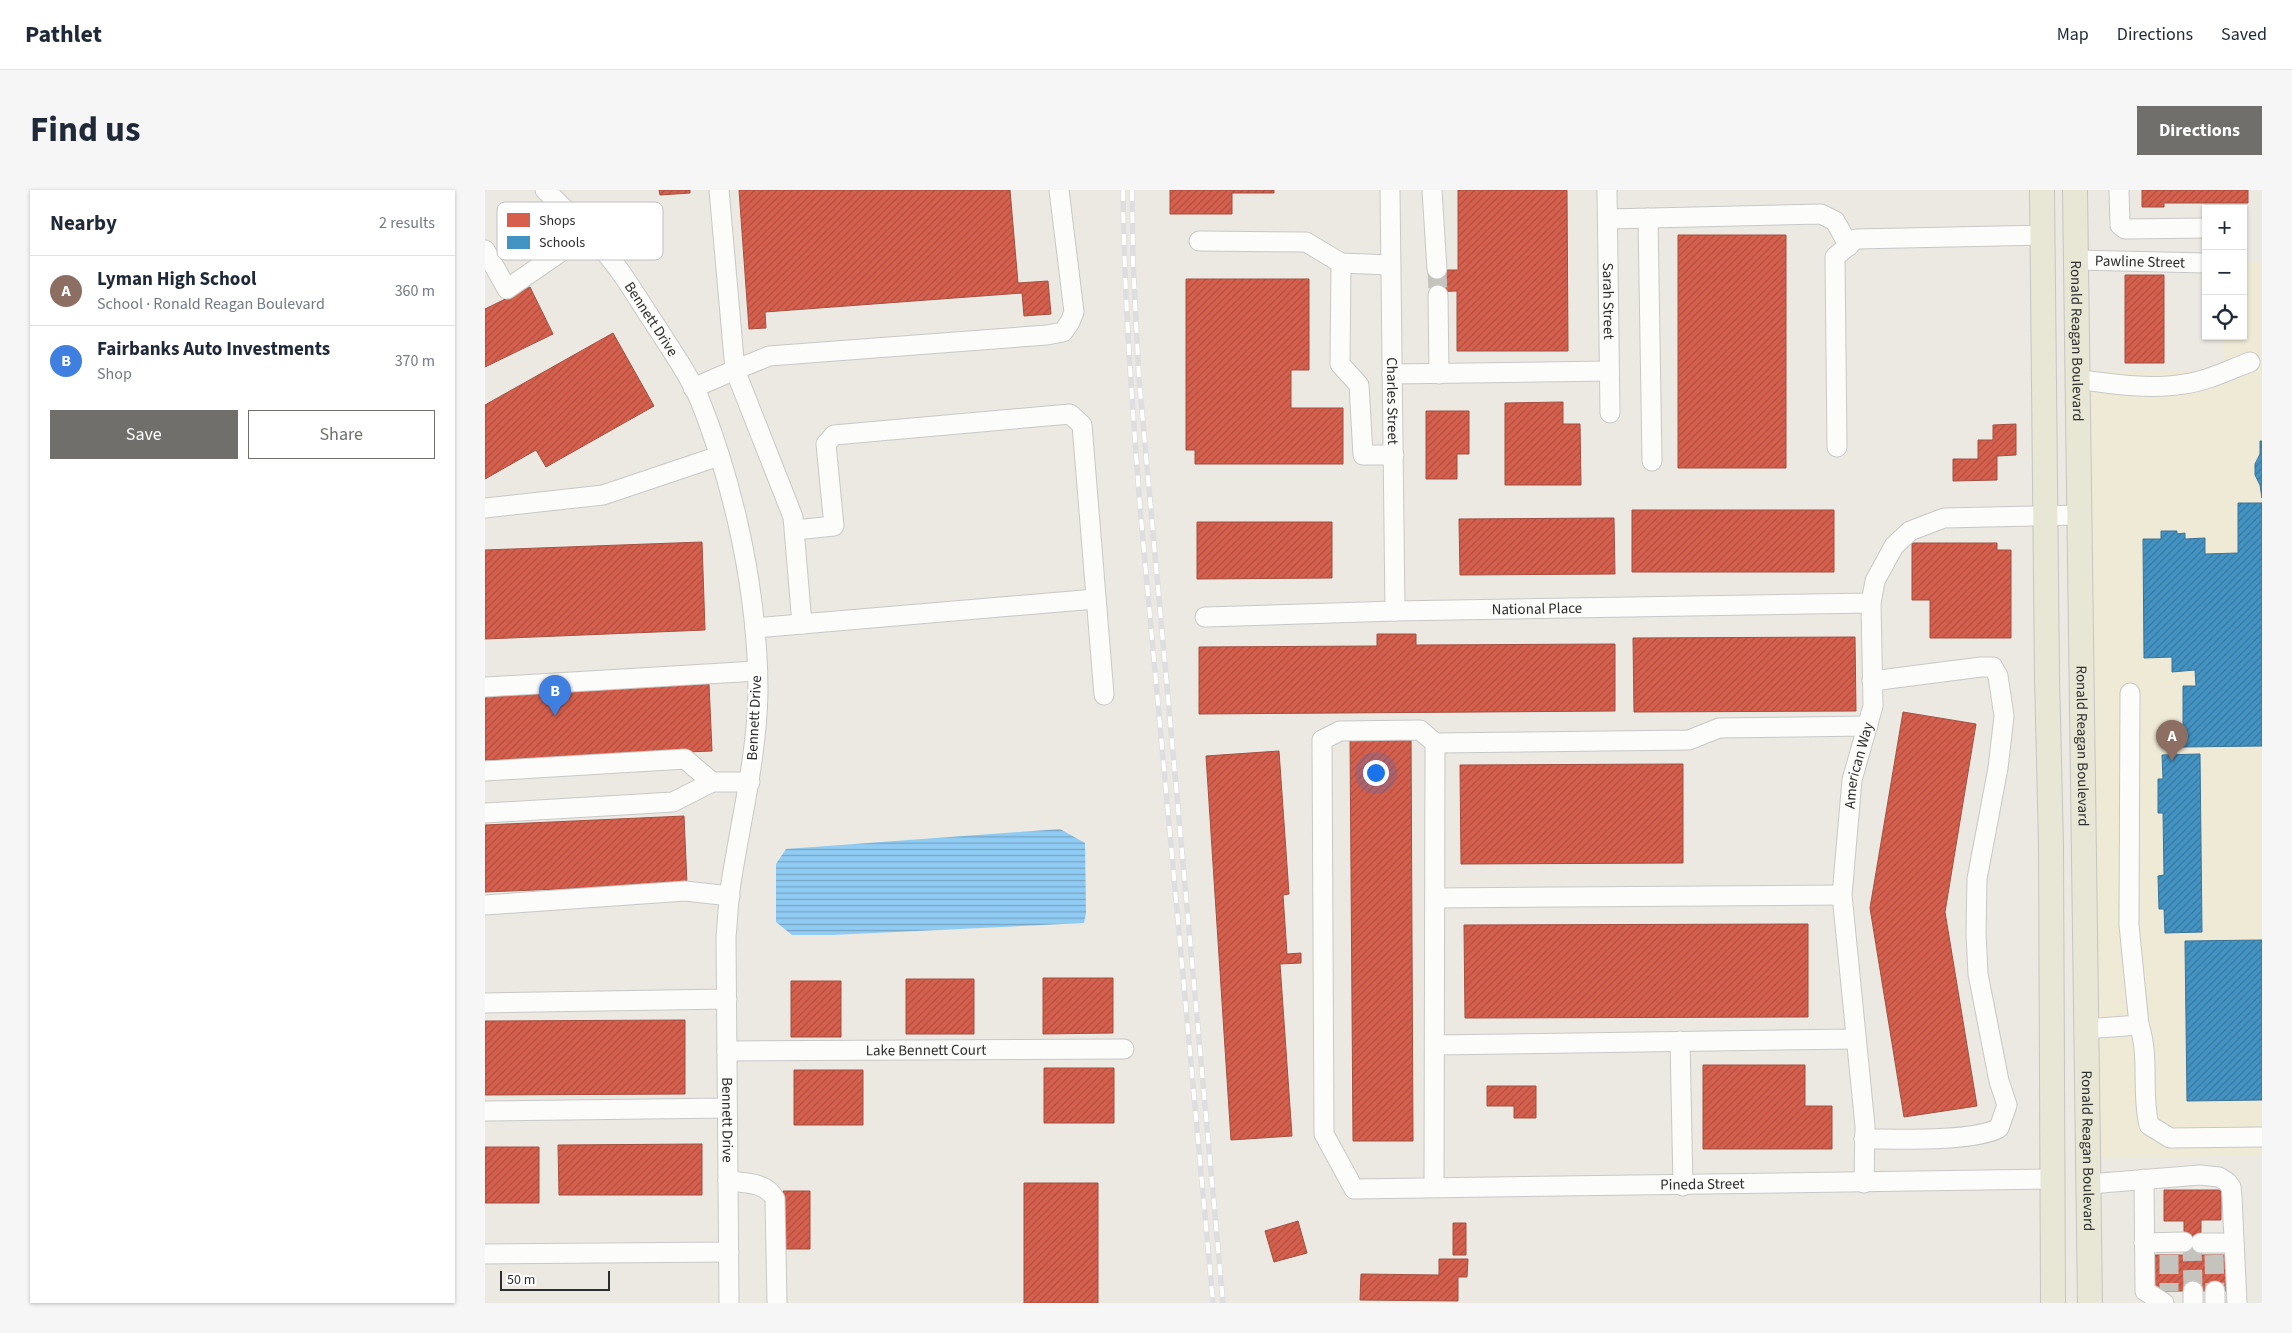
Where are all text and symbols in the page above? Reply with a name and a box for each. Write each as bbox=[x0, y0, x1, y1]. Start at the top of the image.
text: Pathlet bbox=[25, 17, 102, 52]
text: Map bbox=[2057, 22, 2089, 47]
text: Directions bbox=[2117, 22, 2193, 47]
text: Saved bbox=[2221, 22, 2267, 47]
text: Find us bbox=[30, 105, 140, 155]
button: Directions bbox=[2137, 106, 2262, 155]
legend bbox=[497, 202, 663, 260]
map controls bbox=[2202, 205, 2247, 340]
button: + bbox=[2202, 205, 2247, 250]
text: Nearby bbox=[50, 208, 117, 238]
text: Shops bbox=[539, 211, 575, 231]
text: 2 results bbox=[379, 212, 435, 234]
text: Schools bbox=[539, 233, 585, 253]
street label: Pawline Street bbox=[2095, 250, 2185, 274]
button: − bbox=[2202, 250, 2247, 295]
street label: Ronald Reagan Boulevard bbox=[2065, 260, 2088, 422]
street label: Sarah Street bbox=[1597, 262, 1619, 340]
text: Lyman High School bbox=[97, 266, 256, 293]
street label: Bennett Drive bbox=[619, 278, 683, 361]
text: A bbox=[61, 280, 71, 302]
text: 360 m bbox=[395, 280, 435, 302]
text: School · Ronald Reagan Boulevard bbox=[97, 293, 325, 315]
button: locate bbox=[2202, 295, 2247, 340]
text: Fairbanks Auto Investments bbox=[97, 336, 330, 363]
text: B bbox=[61, 350, 71, 372]
text: 370 m bbox=[395, 350, 435, 372]
street label: Charles Street bbox=[1381, 357, 1403, 445]
text: Shop bbox=[97, 363, 132, 385]
button: Save bbox=[50, 410, 238, 459]
button: Share bbox=[248, 410, 435, 459]
street label: National Place bbox=[1491, 598, 1582, 620]
street label: Ronald Reagan Boulevard bbox=[2070, 665, 2094, 827]
pin: B bbox=[539, 675, 571, 716]
street label: Bennett Drive bbox=[742, 675, 767, 761]
street label: American Way bbox=[1840, 720, 1879, 810]
pin: A bbox=[2156, 720, 2188, 761]
your location bbox=[1363, 760, 1389, 786]
street label: Lake Bennett Court bbox=[866, 1040, 986, 1061]
street label: Ronald Reagan Boulevard bbox=[2076, 1070, 2099, 1232]
street label: Bennett Drive bbox=[716, 1077, 738, 1163]
street label: Pineda Street bbox=[1660, 1173, 1745, 1196]
scale bar bbox=[500, 1268, 610, 1291]
text: 50 m bbox=[507, 1270, 535, 1290]

